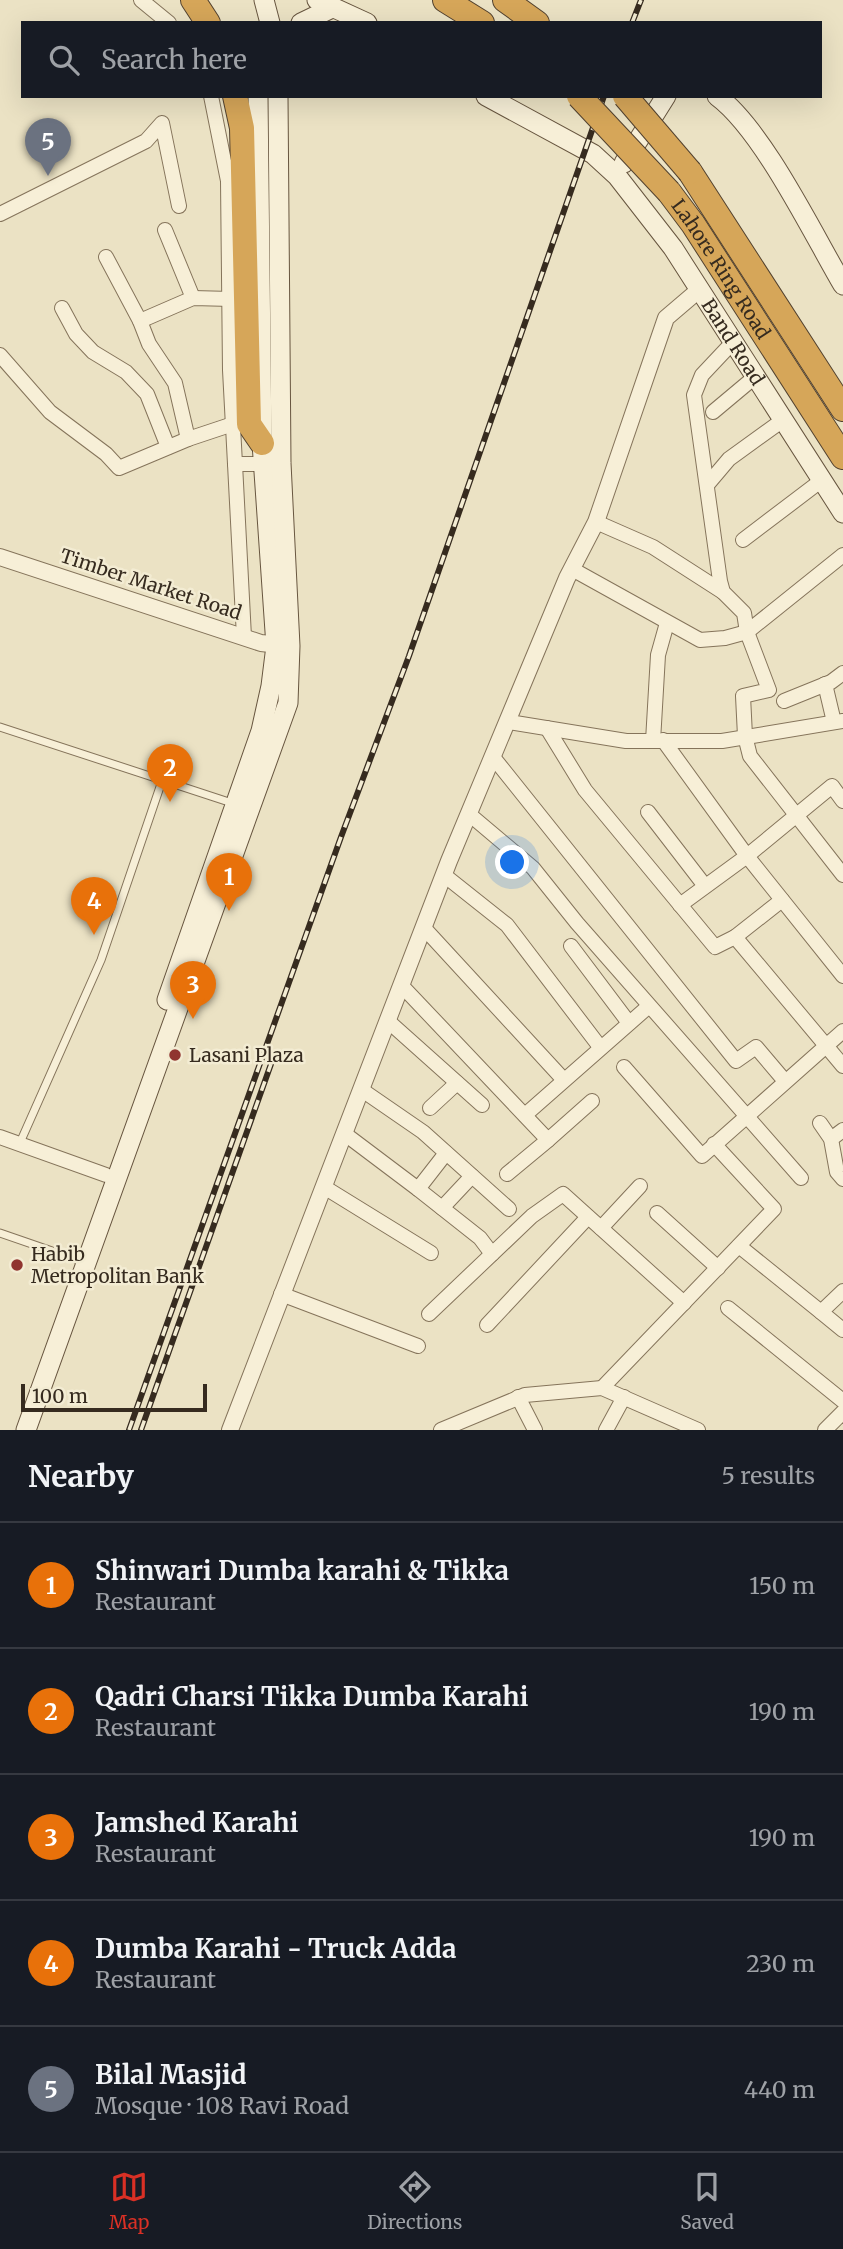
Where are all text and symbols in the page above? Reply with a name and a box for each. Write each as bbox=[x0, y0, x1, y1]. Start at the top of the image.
search box bbox=[21, 21, 822, 98]
icon: search bbox=[45, 41, 83, 79]
text: Search here bbox=[101, 43, 247, 76]
pin: 5 bbox=[25, 118, 71, 176]
street label: Lahore Ring Road bbox=[666, 194, 776, 343]
street label: Band Road bbox=[697, 294, 770, 390]
street label: Timber Market Road bbox=[57, 543, 245, 625]
pin: 2 bbox=[147, 744, 193, 802]
your location bbox=[495, 845, 529, 879]
pin: 1 bbox=[206, 853, 252, 911]
pin: 4 bbox=[71, 877, 117, 935]
pin: 3 bbox=[170, 961, 216, 1019]
place label: Lasani Plaza bbox=[189, 1043, 304, 1067]
marker: Lasani Plaza bbox=[167, 1047, 183, 1063]
place label: Habib Metropolitan Bank bbox=[31, 1242, 204, 1288]
marker: Habib Metropolitan Bank bbox=[9, 1257, 25, 1273]
scale bar bbox=[21, 1381, 206, 1413]
text: 100 m bbox=[32, 1384, 88, 1408]
text: Nearby bbox=[28, 1457, 134, 1495]
text: 5 results bbox=[721, 1461, 815, 1490]
text: Shinwari Dumba karahi & Tikka bbox=[95, 1554, 509, 1587]
text: 1 bbox=[46, 1571, 56, 1600]
text: 150 m bbox=[749, 1571, 815, 1600]
text: Restaurant bbox=[95, 1587, 216, 1616]
text: Qadri Charsi Tikka Dumba Karahi bbox=[95, 1680, 528, 1713]
text: 2 bbox=[44, 1697, 58, 1726]
text: 190 m bbox=[749, 1697, 815, 1726]
text: Restaurant bbox=[95, 1713, 216, 1742]
text: Jamshed Karahi bbox=[95, 1806, 298, 1839]
text: 3 bbox=[44, 1823, 58, 1852]
text: 190 m bbox=[749, 1823, 815, 1852]
text: Restaurant bbox=[95, 1839, 216, 1868]
text: Dumba Karahi - Truck Adda bbox=[95, 1932, 456, 1965]
text: 4 bbox=[44, 1949, 58, 1978]
text: 230 m bbox=[746, 1949, 815, 1978]
text: Restaurant bbox=[95, 1965, 216, 1994]
text: Bilal Masjid bbox=[95, 2058, 247, 2091]
text: 5 bbox=[44, 2075, 58, 2104]
text: 440 m bbox=[744, 2075, 815, 2104]
text: Mosque · 108 Ravi Road bbox=[95, 2091, 349, 2120]
tab: Map bbox=[109, 2168, 149, 2234]
tab: Directions bbox=[367, 2168, 462, 2234]
tab: Saved bbox=[680, 2168, 734, 2234]

